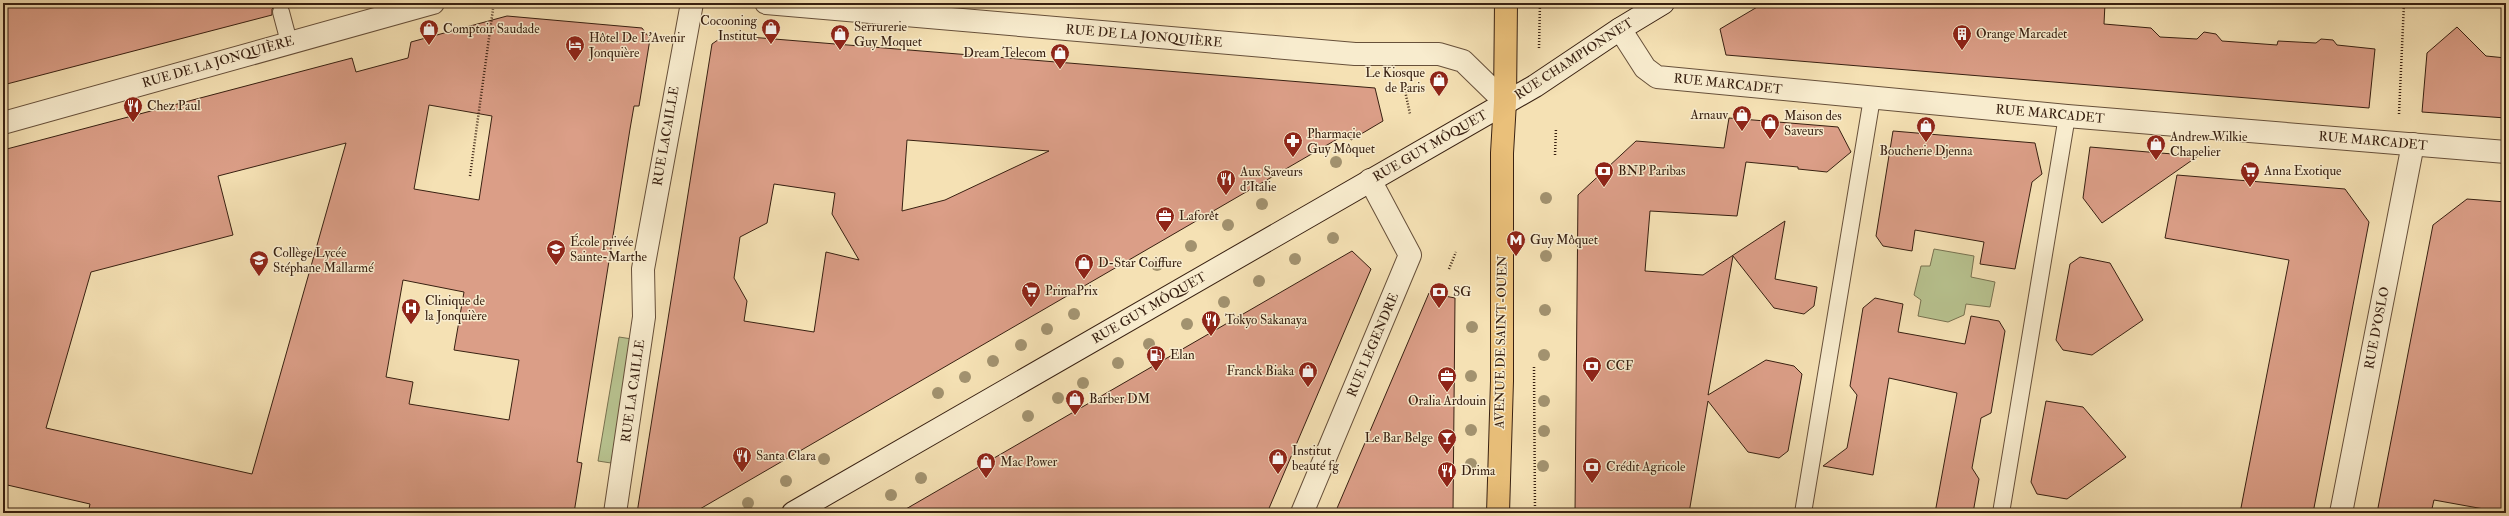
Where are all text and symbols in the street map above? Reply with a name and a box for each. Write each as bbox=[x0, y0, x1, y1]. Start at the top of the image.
place label: Cocooning Institut bbox=[700, 13, 758, 44]
street label: RUE CHAMPIONNET bbox=[1512, 14, 1637, 103]
shop icon: Cocooning Institut bbox=[760, 17, 782, 45]
shop icon: Comptoir Saudade bbox=[418, 18, 440, 46]
place label: Serrurerie Guy Moquet bbox=[854, 19, 922, 51]
street label: RUE DE LA JONQUIÈRE bbox=[1065, 20, 1223, 51]
place label: Comptoir Saudade bbox=[443, 21, 540, 38]
shop icon: Serrurerie Guy Moquet bbox=[829, 23, 851, 51]
building icon: Orange Marcadet bbox=[1951, 23, 1973, 51]
place label: Orange Marcadet bbox=[1976, 26, 2067, 42]
place label: Hôtel De L'Avenir Jonquière bbox=[588, 30, 685, 61]
street label: RUE DE LA JONQUIÈRE bbox=[140, 32, 296, 91]
hotel icon: Hôtel De L'Avenir Jonquière bbox=[564, 34, 586, 62]
shop icon: Dream Telecom bbox=[1049, 42, 1071, 70]
place label: Dream Telecom bbox=[963, 45, 1046, 61]
place label: Le Kiosque de Paris bbox=[1365, 65, 1426, 96]
shop icon: Le Kiosque de Paris bbox=[1428, 69, 1450, 97]
street label: RUE MARCADET bbox=[1673, 70, 1783, 98]
street label: RUE LACAILLE bbox=[649, 85, 683, 187]
restaurant icon: Chez Paul bbox=[122, 95, 144, 123]
place label: Chez Paul bbox=[147, 98, 201, 114]
street label: RUE MARCADET bbox=[1995, 101, 2105, 127]
shop icon: Arnauv bbox=[1731, 104, 1753, 132]
street label: RUE GUY MÔQUET bbox=[1369, 106, 1490, 185]
place label: Arnauv bbox=[1690, 107, 1728, 123]
place label: Maison des Saveurs bbox=[1784, 108, 1842, 139]
shop icon: Maison des Saveurs bbox=[1759, 112, 1781, 140]
shop icon: Boucherie Djenna bbox=[1915, 115, 1937, 143]
place label: Pharmacie Guy Môquet bbox=[1307, 126, 1375, 158]
street label: RUE MARCADET bbox=[2318, 128, 2428, 154]
place label: Andrew Wilkie Chapelier bbox=[2169, 129, 2248, 161]
pharmacy icon: Pharmacie Guy Môquet bbox=[1282, 130, 1304, 158]
shop icon: Andrew Wilkie Chapelier bbox=[2145, 133, 2167, 161]
place label: Boucherie Djenna bbox=[1879, 143, 1973, 159]
bank icon: BNP Paribas bbox=[1593, 160, 1615, 188]
supermarket icon: Anna Exotique bbox=[2239, 160, 2261, 188]
place label: BNP Paribas bbox=[1618, 163, 1686, 179]
place label: Anna Exotique bbox=[2263, 163, 2342, 179]
place label: Aux Saveurs d'Italie bbox=[1239, 164, 1303, 195]
restaurant icon: Aux Saveurs d'Italie bbox=[1215, 168, 1237, 196]
office icon: Laforêt bbox=[1154, 205, 1176, 233]
place label: Laforêt bbox=[1179, 208, 1219, 224]
metro station icon: Guy Môquet bbox=[1505, 229, 1527, 257]
place label: Guy Môquet bbox=[1530, 232, 1598, 249]
place label: École privée Sainte-Marthe bbox=[570, 233, 648, 265]
school or university icon: École privée Sainte-Marthe bbox=[545, 238, 567, 266]
place label: Collège Lycée Stéphane Mallarmé bbox=[273, 245, 374, 277]
school or university icon: Collège Lycée Stéphane Mallarmé bbox=[248, 249, 270, 277]
shop icon: D-Star Coiffure bbox=[1073, 252, 1095, 280]
place label: D-Star Coiffure bbox=[1098, 255, 1183, 271]
street label: AVENUE DE SAINT-OUEN bbox=[1491, 255, 1511, 430]
street label: RUE GUY MÔQUET bbox=[1088, 268, 1209, 347]
supermarket icon: PrimaPrix bbox=[1020, 280, 1042, 308]
bank icon: SG bbox=[1428, 281, 1450, 309]
place label: PrimaPrix bbox=[1045, 283, 1098, 299]
place label: SG bbox=[1453, 284, 1471, 300]
street label: RUE D'OSLO bbox=[2361, 285, 2393, 371]
street label: RUE LEGENDRE bbox=[1344, 290, 1402, 400]
place label: Clinique de la Jonquière bbox=[425, 293, 487, 324]
hospital icon: Clinique de la Jonquière bbox=[400, 297, 422, 325]
restaurant icon: Tokyo Sakanaya bbox=[1200, 309, 1222, 337]
place label: Tokyo Sakanaya bbox=[1225, 312, 1308, 329]
street label: RUE LA CAILLE bbox=[618, 338, 648, 444]
fuel station icon: Elan bbox=[1145, 344, 1167, 372]
place label: Elan bbox=[1170, 347, 1195, 363]
bank icon: CCF bbox=[1581, 355, 1603, 383]
place label: CCF bbox=[1606, 358, 1633, 374]
shop icon: Franck Biaka bbox=[1297, 360, 1319, 388]
place label: Franck Biaka bbox=[1226, 363, 1295, 379]
office icon: Oralia Ardouin bbox=[1436, 365, 1458, 393]
shop icon: Barber DM bbox=[1064, 388, 1086, 416]
place label: Barber DM bbox=[1089, 391, 1151, 407]
place label: Oralia Ardouin bbox=[1408, 393, 1486, 409]
bar icon: Le Bar Belge bbox=[1436, 427, 1458, 455]
place label: Le Bar Belge bbox=[1365, 430, 1434, 446]
place label: Institut beauté fg bbox=[1292, 443, 1339, 474]
restaurant icon: Santa Clara bbox=[731, 445, 753, 473]
shop icon: Institut beauté fg bbox=[1267, 447, 1289, 475]
place label: Santa Clara bbox=[756, 448, 817, 464]
shop icon: Mac Power bbox=[975, 451, 997, 479]
place label: Mac Power bbox=[1000, 454, 1058, 470]
bank icon: Crédit Agricole bbox=[1581, 456, 1603, 484]
place label: Crédit Agricole bbox=[1606, 459, 1686, 475]
restaurant icon: Drima bbox=[1436, 460, 1458, 488]
place label: Drima bbox=[1461, 463, 1496, 479]

